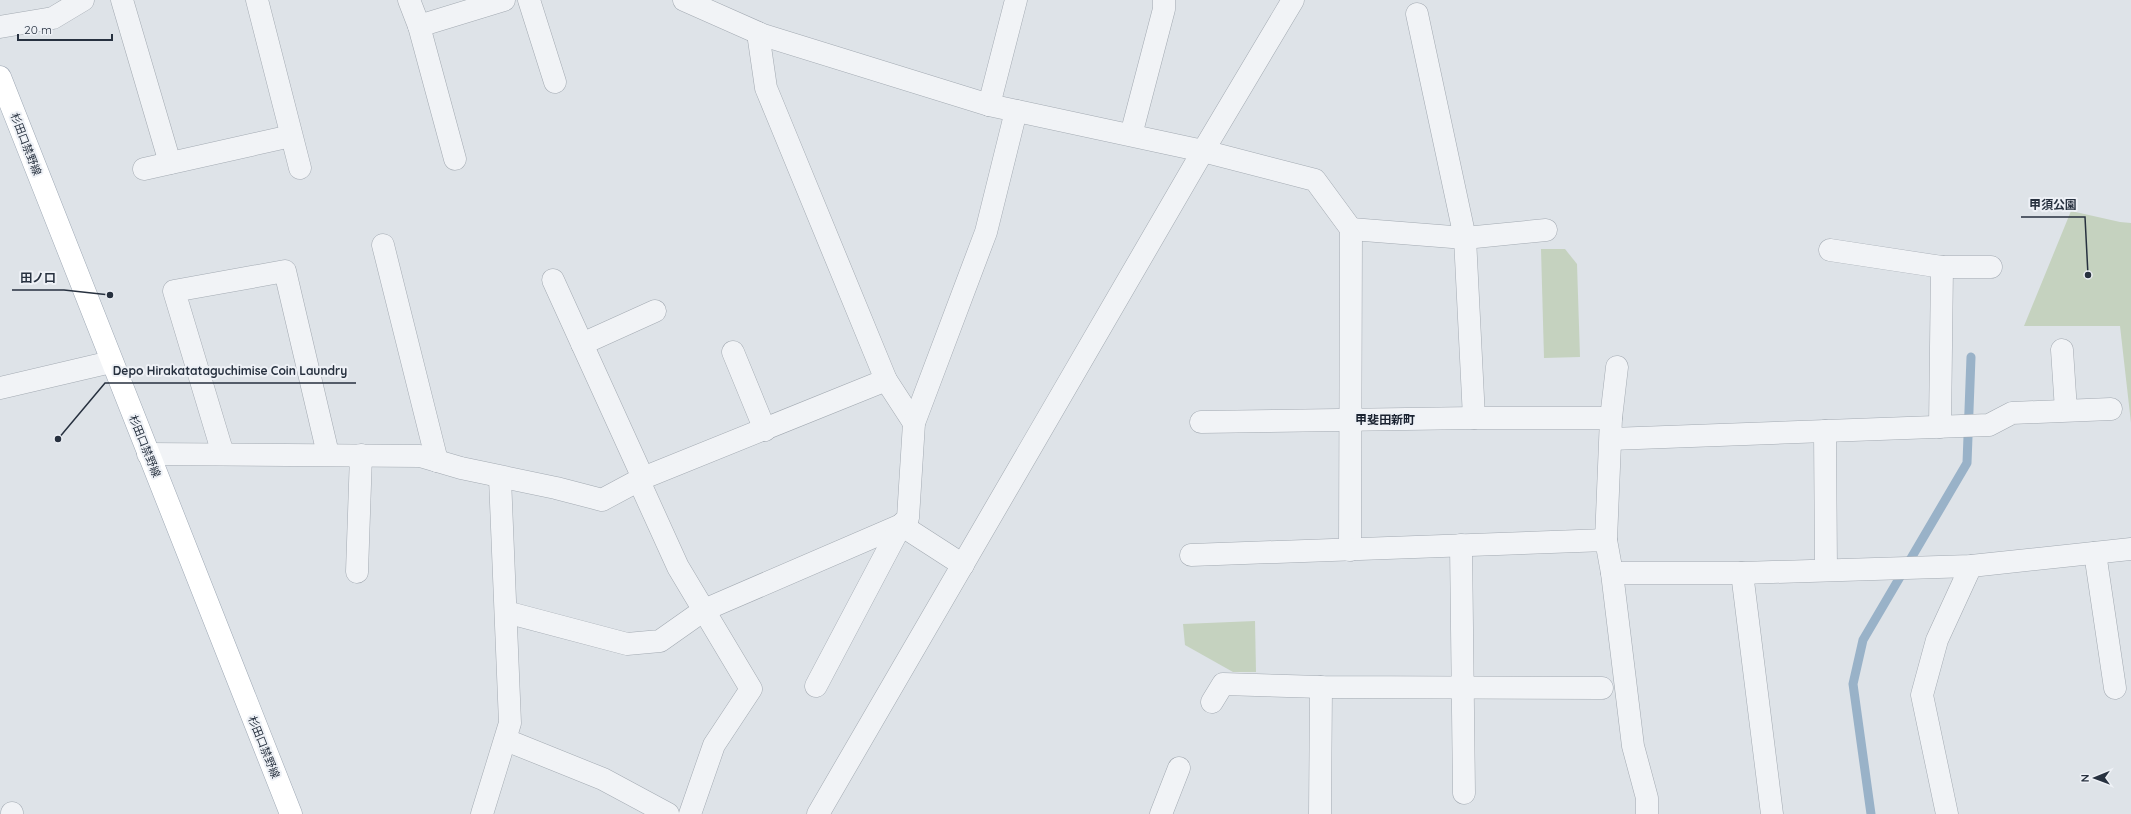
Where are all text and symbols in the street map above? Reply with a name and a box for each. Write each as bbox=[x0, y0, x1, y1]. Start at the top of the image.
scale bar bbox=[18, 16, 112, 42]
text: 20 m bbox=[24, 22, 52, 37]
street label: 杉田口禁野線 bbox=[8, 111, 44, 177]
callout: 甲須公園 bbox=[2021, 193, 2085, 217]
text: 甲須公園 bbox=[2029, 197, 2077, 212]
callout: 田ノ口 bbox=[12, 266, 64, 290]
text: 田ノ口 bbox=[20, 270, 56, 285]
callout: Depo Hirakatataguchimise Coin Laundry bbox=[105, 359, 356, 383]
text: Depo Hirakatataguchimise Coin Laundry bbox=[113, 363, 347, 378]
district label: 甲斐田新町 bbox=[1355, 412, 1415, 427]
street label: 杉田口禁野線 bbox=[126, 413, 164, 479]
street label: 杉田口禁野線 bbox=[245, 714, 283, 780]
north arrow bbox=[2075, 758, 2115, 798]
text: N bbox=[2078, 774, 2092, 782]

